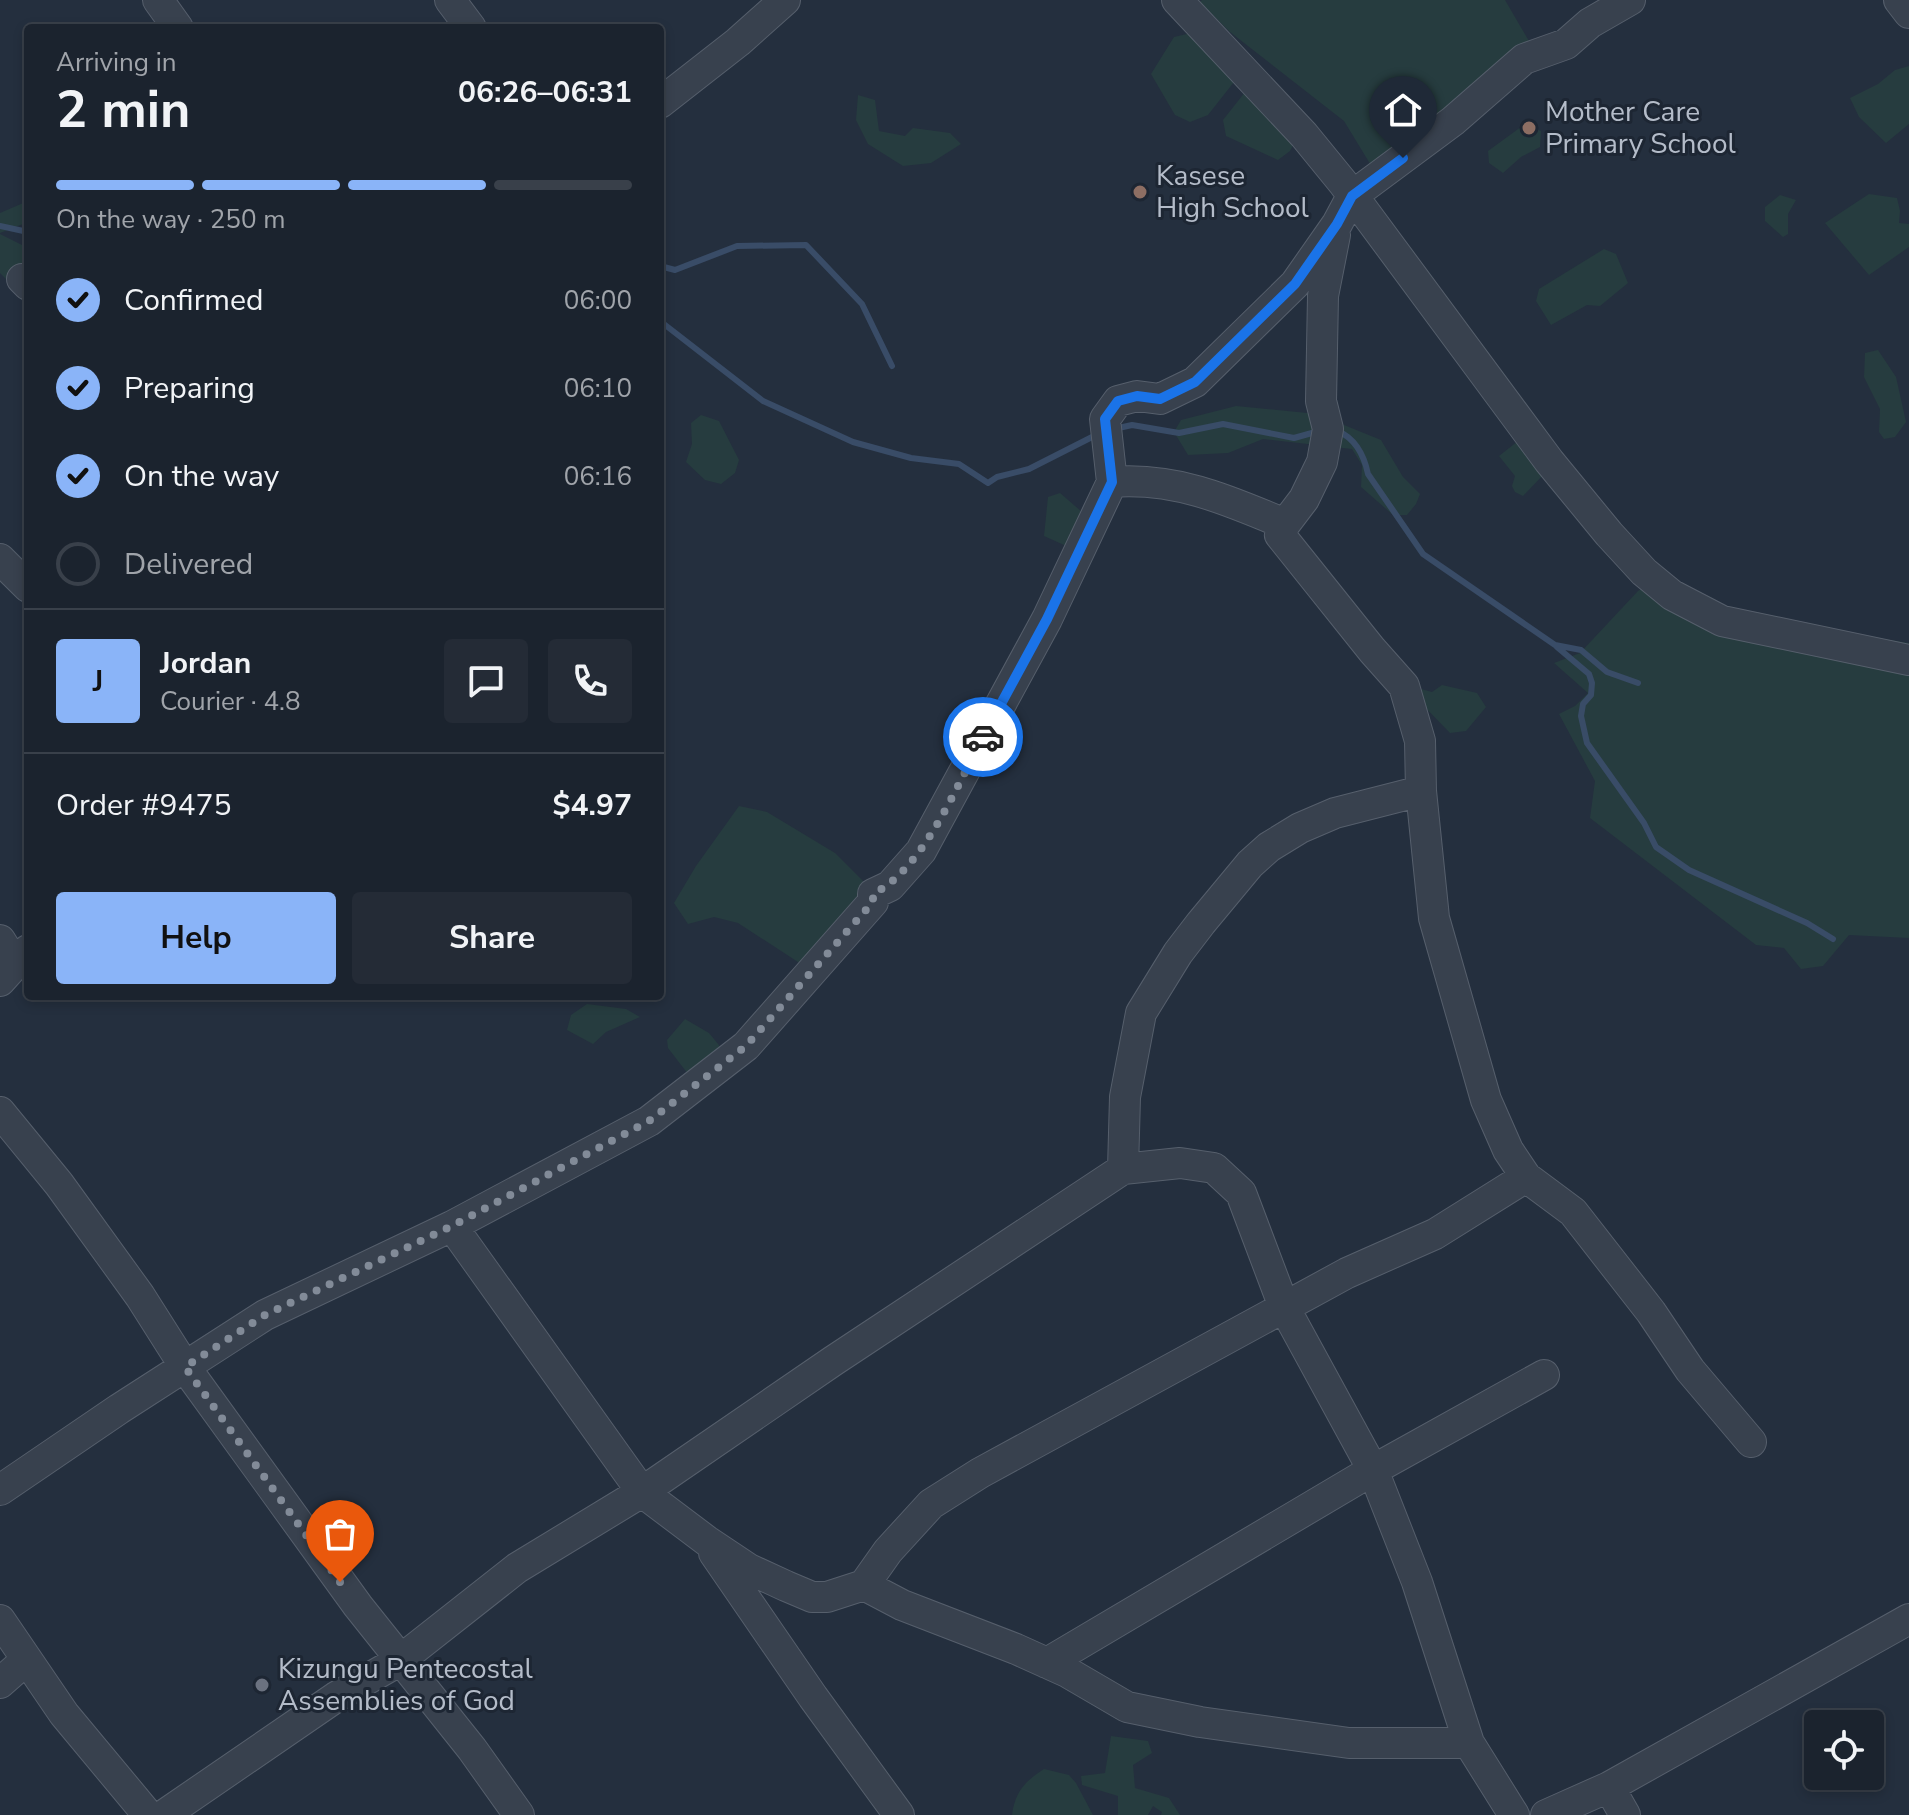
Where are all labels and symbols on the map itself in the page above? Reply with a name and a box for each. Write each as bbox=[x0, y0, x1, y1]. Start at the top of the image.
pin bbox=[1369, 76, 1437, 158]
place label: Mother Care Primary School bbox=[1545, 93, 1736, 163]
marker: Mother Care Primary School bbox=[1520, 119, 1538, 137]
place label: Kasese High School bbox=[1156, 157, 1310, 227]
marker: Kasese High School bbox=[1131, 183, 1149, 201]
courier bbox=[943, 697, 1023, 777]
pin bbox=[306, 1500, 374, 1582]
place label: Kizungu Pentecostal Assemblies of God bbox=[278, 1650, 534, 1720]
marker: Kizungu Pentecostal Assemblies of God bbox=[253, 1676, 271, 1694]

